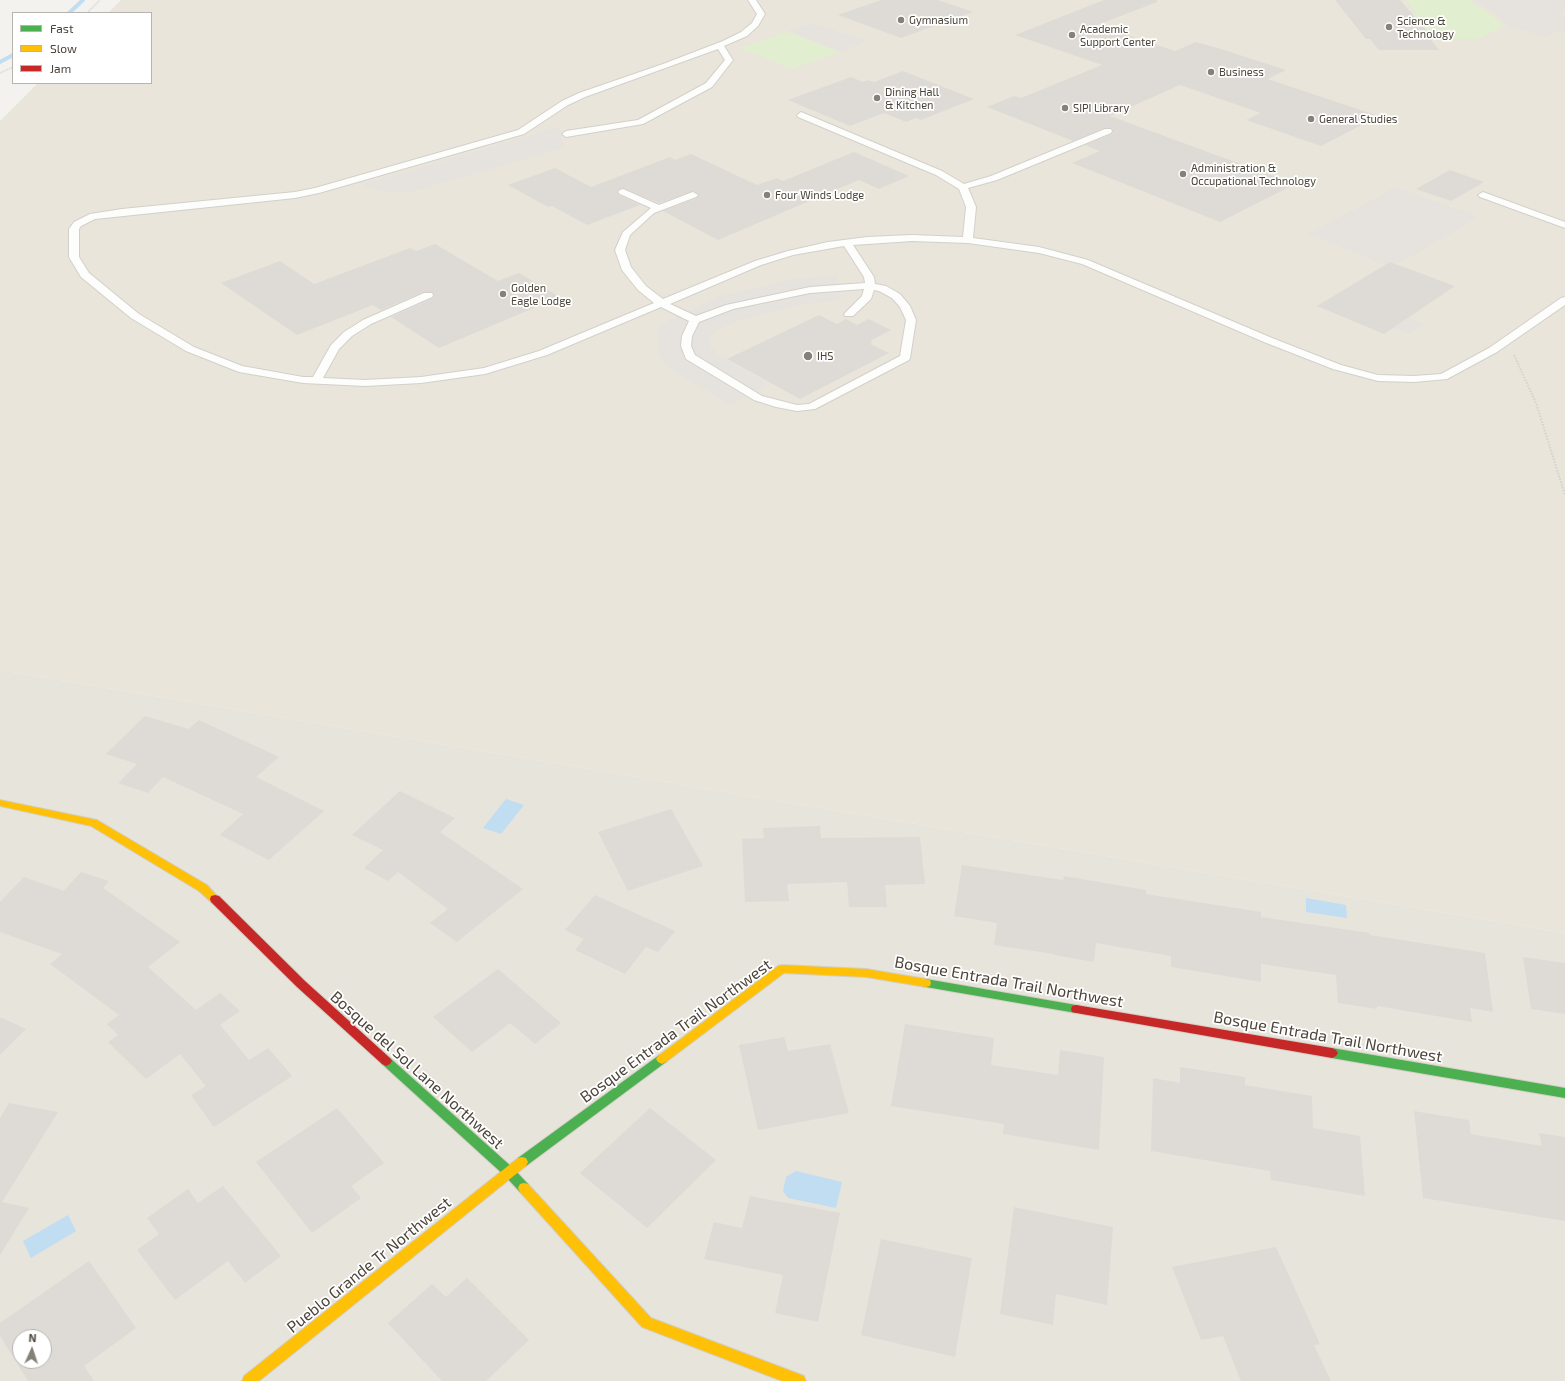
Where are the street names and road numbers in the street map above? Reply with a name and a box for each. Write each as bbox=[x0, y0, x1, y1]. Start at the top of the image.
street label: Bosque Entrada Trail Northwest bbox=[893, 952, 1125, 1012]
street label: Bosque Entrada Trail Northwest bbox=[576, 955, 776, 1107]
street label: Bosque del Sol Lane Northwest bbox=[326, 987, 508, 1153]
street label: Bosque Entrada Trail Northwest bbox=[1212, 1007, 1444, 1067]
street label: Pueblo Grande Tr Northwest bbox=[283, 1193, 455, 1337]

